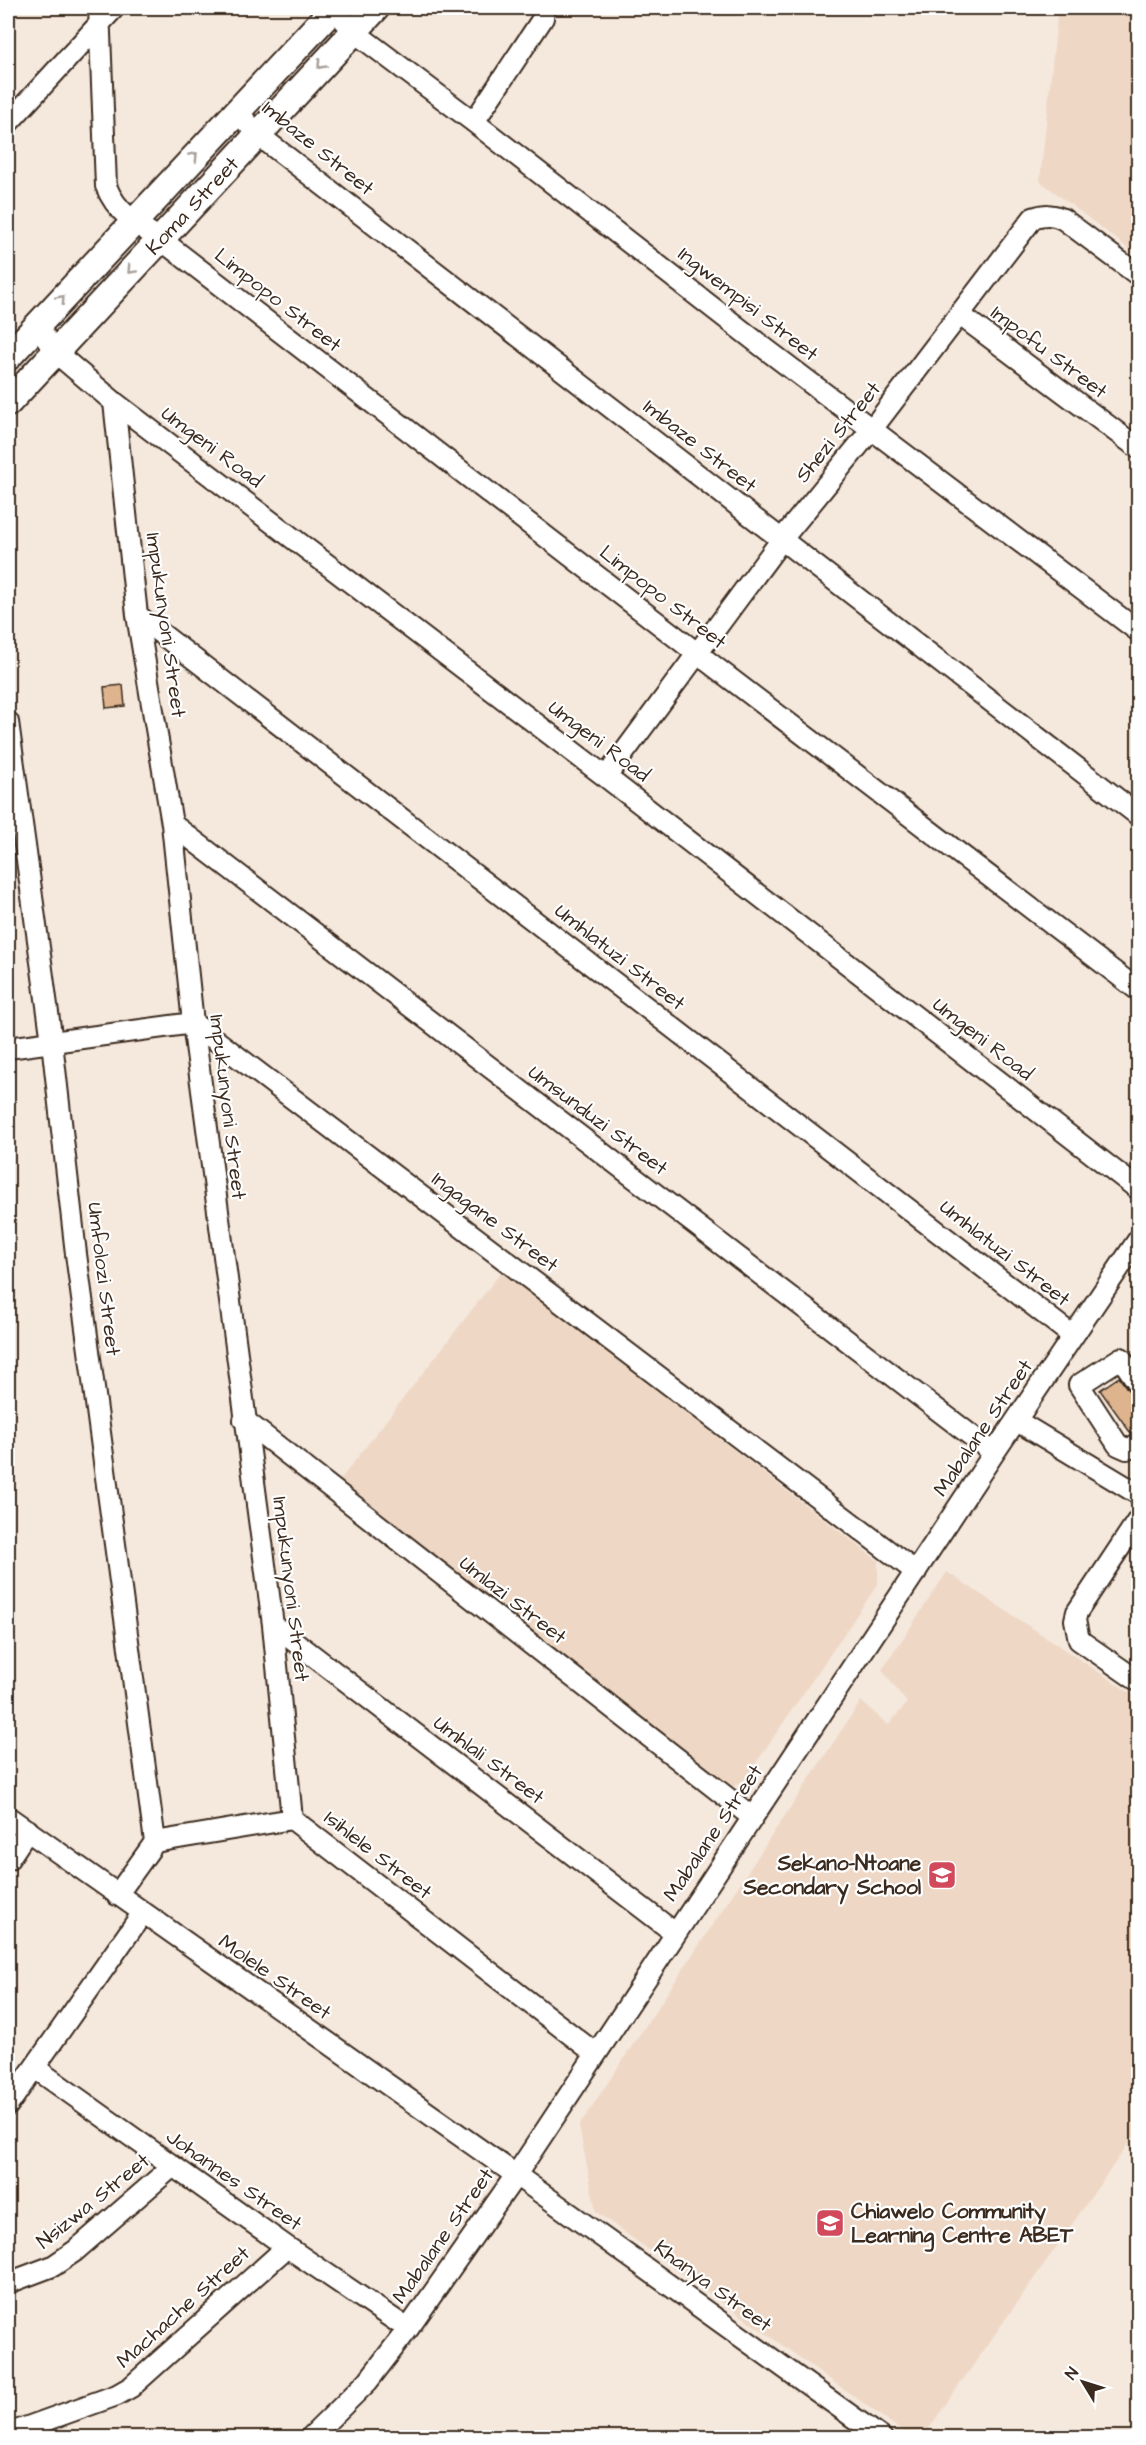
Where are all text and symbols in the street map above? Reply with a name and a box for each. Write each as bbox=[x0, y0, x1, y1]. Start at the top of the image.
one-way arrow bbox=[317, 59, 328, 69]
street label: Imbaze Street bbox=[256, 94, 381, 203]
street label: Koma Street bbox=[139, 150, 246, 261]
one-way arrow bbox=[187, 152, 198, 163]
street label: Ingwempisi Street bbox=[670, 240, 825, 370]
street label: Limpopo Street bbox=[208, 241, 348, 360]
one-way arrow bbox=[128, 263, 139, 274]
one-way arrow bbox=[54, 295, 65, 306]
street label: Impofu Street bbox=[984, 298, 1114, 407]
street label: Shezi Street bbox=[788, 375, 888, 489]
street label: Imbaze Street bbox=[637, 392, 763, 500]
street label: Umgeni Road bbox=[154, 399, 269, 497]
street label: Impukunyoni Street bbox=[137, 531, 193, 720]
street label: Limpopo Street bbox=[593, 538, 733, 657]
street label: Umgeni Road bbox=[541, 693, 656, 791]
street label: Umhlatuzi Street bbox=[549, 897, 692, 1018]
street label: Umgeni Road bbox=[925, 990, 1040, 1089]
street label: Impukunyoni Street bbox=[200, 1013, 254, 1202]
street label: Umsunduzi Street bbox=[522, 1058, 674, 1182]
street label: Ingagane Street bbox=[424, 1165, 565, 1281]
street label: Umhlatuzi Street bbox=[934, 1193, 1077, 1314]
street label: Umfolozi Street bbox=[80, 1201, 128, 1358]
street label: Mabalane Street bbox=[926, 1353, 1040, 1502]
street label: Impukunyoni Street bbox=[263, 1495, 317, 1684]
street label: Umlazi Street bbox=[453, 1549, 573, 1651]
street label: Umhlali Street bbox=[427, 1709, 551, 1812]
street label: Mabalane Street bbox=[656, 1758, 770, 1907]
street label: Isihlele Street bbox=[318, 1804, 438, 1907]
place label: Sekano-Ntoane Secondary School bbox=[742, 1849, 922, 1905]
school or university icon: Sekano-Ntoane Secondary School bbox=[926, 1859, 958, 1891]
street label: Molele Street bbox=[213, 1927, 338, 2027]
street label: Johannes Street bbox=[160, 2122, 308, 2238]
street label: Nsizwa Street bbox=[30, 2146, 156, 2256]
street label: Mabalane Street bbox=[385, 2162, 501, 2310]
place label: Chiawelo Community Learning Centre ABET bbox=[851, 2197, 1074, 2252]
school or university icon: Chiawelo Community Learning Centre ABET bbox=[814, 2207, 846, 2239]
street label: Khanya Street bbox=[647, 2233, 778, 2341]
street label: Machache Street bbox=[110, 2239, 256, 2375]
north arrow bbox=[1053, 2352, 1113, 2412]
text: N bbox=[1060, 2363, 1084, 2384]

